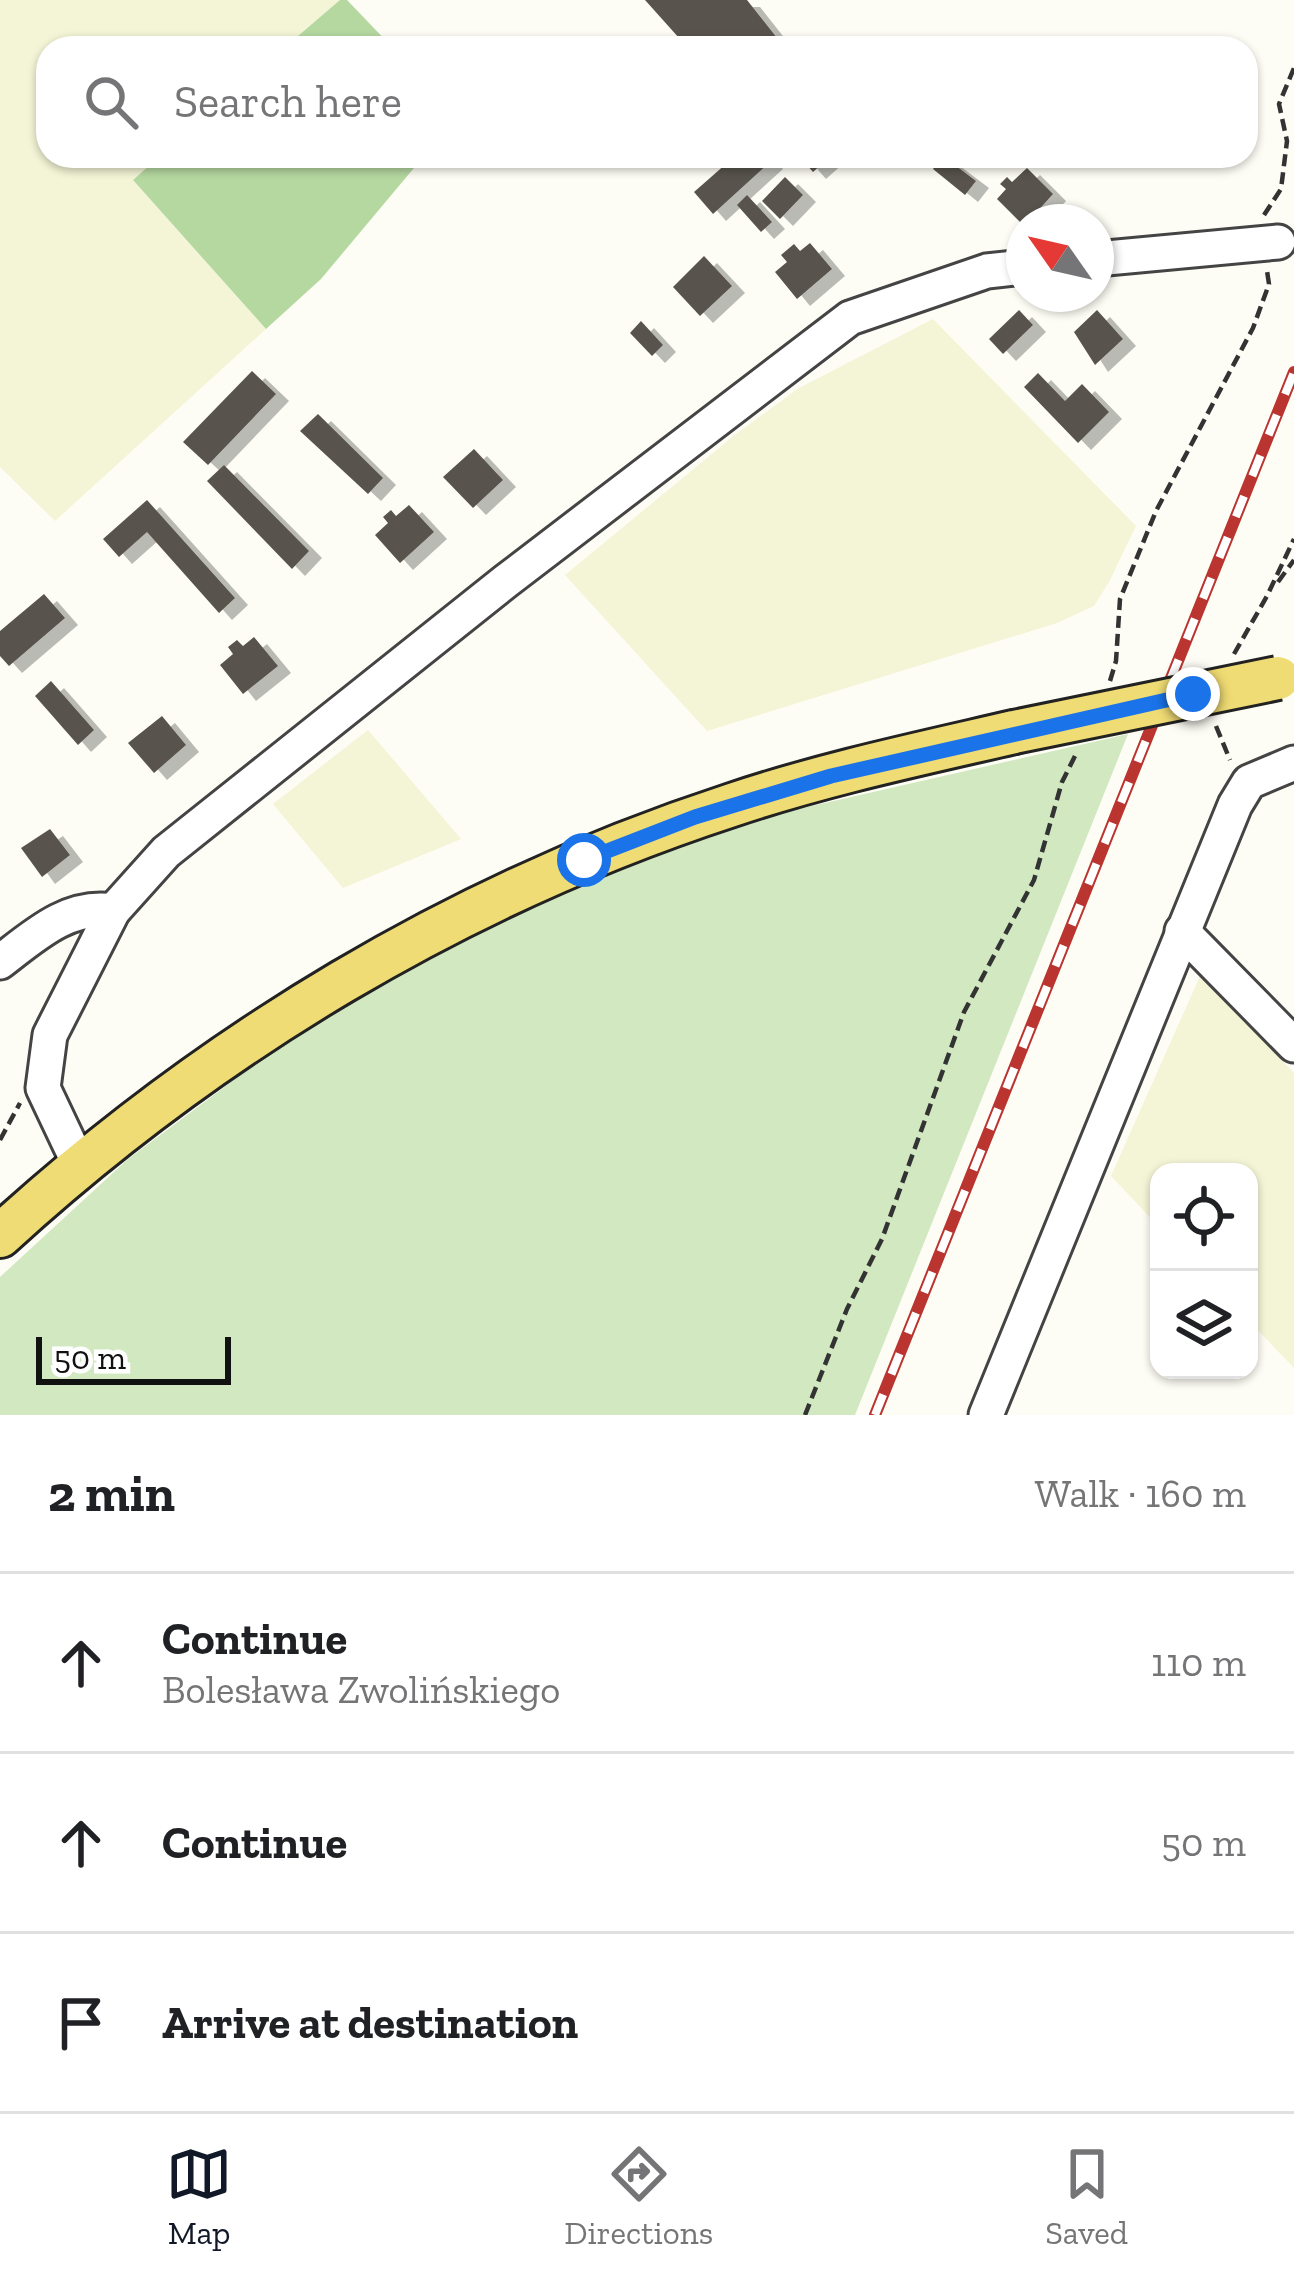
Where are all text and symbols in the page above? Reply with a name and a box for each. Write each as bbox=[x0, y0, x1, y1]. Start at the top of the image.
search box bbox=[36, 36, 1258, 168]
icon: search bbox=[78, 69, 144, 135]
text: Search here bbox=[174, 75, 402, 129]
north arrow bbox=[1006, 204, 1114, 312]
route end bbox=[1166, 667, 1220, 721]
route start bbox=[557, 833, 611, 887]
map controls bbox=[1150, 1163, 1258, 1379]
button: locate bbox=[1150, 1163, 1258, 1271]
button: layers bbox=[1150, 1271, 1258, 1379]
scale bar bbox=[36, 1331, 231, 1384]
text: 50 m bbox=[54, 1338, 126, 1377]
text: 2 min bbox=[48, 1463, 175, 1524]
text: Walk · 160 m bbox=[1035, 1470, 1246, 1517]
text: Continue bbox=[162, 1612, 347, 1666]
icon: ahead bbox=[48, 1630, 114, 1696]
text: 110 m bbox=[1151, 1639, 1246, 1686]
text: Bolesława Zwolińskiego bbox=[162, 1666, 560, 1713]
icon: ahead bbox=[48, 1810, 114, 1876]
text: Continue bbox=[162, 1816, 347, 1870]
text: 50 m bbox=[1161, 1819, 1246, 1866]
icon: arrive bbox=[48, 1990, 114, 2056]
text: Arrive at destination bbox=[162, 1996, 578, 2050]
tab: Map bbox=[166, 2141, 232, 2252]
tab: Directions bbox=[564, 2141, 713, 2252]
tab: Saved bbox=[1045, 2141, 1128, 2252]

